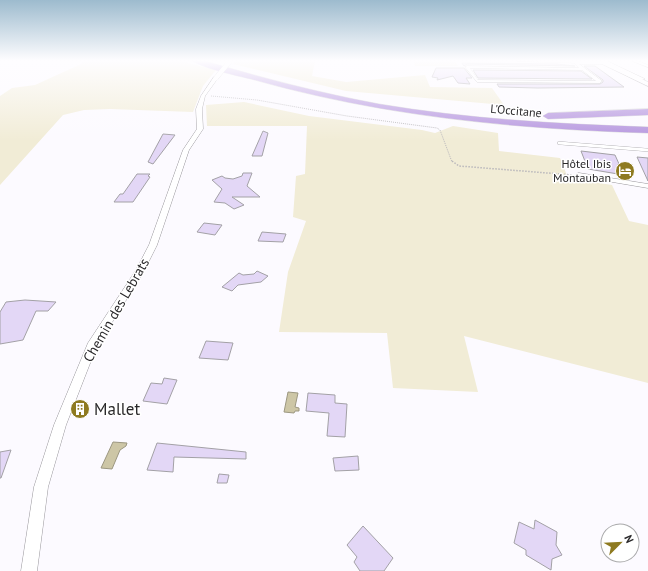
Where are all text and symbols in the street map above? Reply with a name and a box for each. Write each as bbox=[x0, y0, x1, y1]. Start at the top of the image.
street label: L'Occitane bbox=[490, 101, 542, 120]
place label: Hôtel Ibis Montauban bbox=[553, 156, 611, 185]
hotel icon: Hôtel Ibis Montauban bbox=[614, 160, 636, 182]
street label: Chemin des Lebrats bbox=[79, 255, 153, 365]
building icon: Mallet bbox=[69, 398, 91, 420]
place label: Mallet bbox=[94, 398, 140, 420]
north arrow bbox=[600, 523, 640, 563]
text: N bbox=[621, 533, 637, 545]

